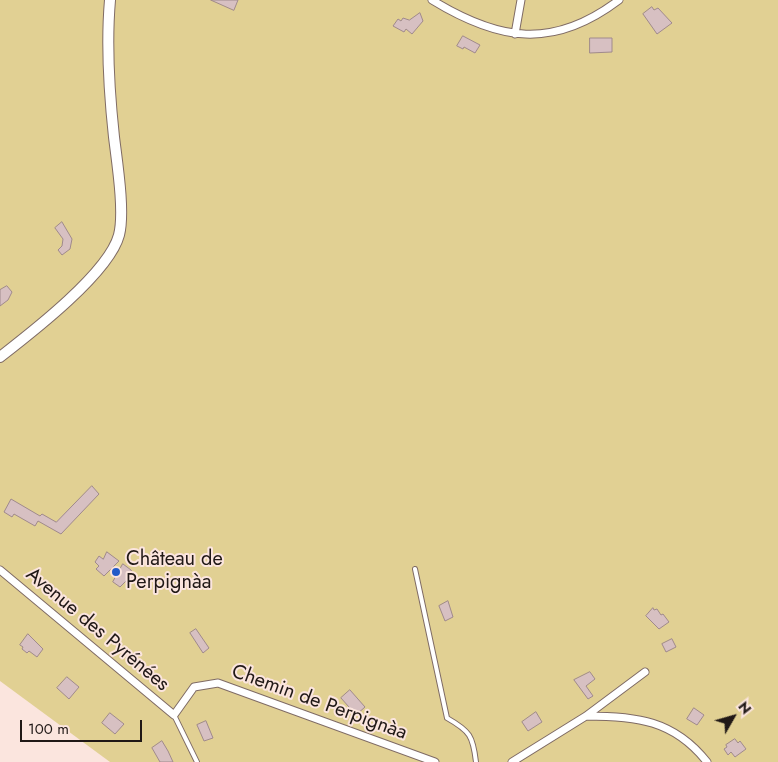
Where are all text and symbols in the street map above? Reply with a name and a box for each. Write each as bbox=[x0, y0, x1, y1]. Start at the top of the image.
place label: Château de Perpignàa bbox=[126, 548, 223, 595]
street label: Avenue des Pyrénées bbox=[20, 563, 174, 697]
marker: Château de Perpignàa bbox=[110, 566, 122, 578]
street label: Chemin de Perpignàa bbox=[228, 660, 410, 746]
north arrow bbox=[708, 692, 758, 742]
text: N bbox=[734, 697, 756, 718]
scale bar bbox=[22, 710, 145, 742]
text: 100 m bbox=[28, 718, 69, 740]

